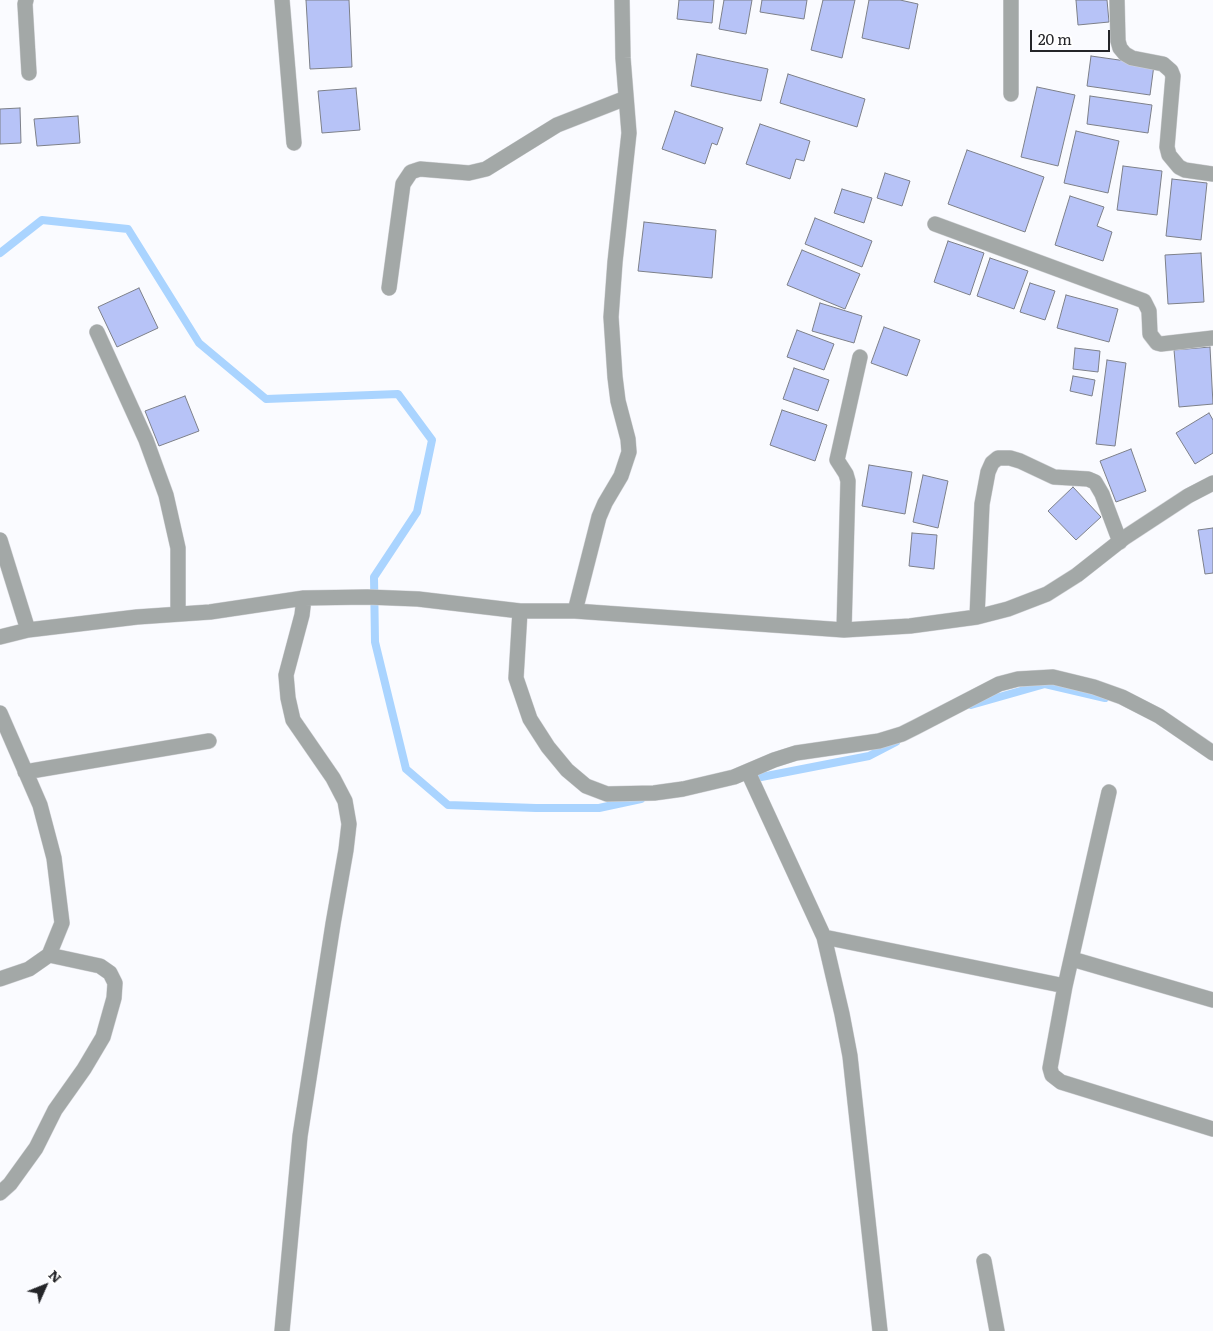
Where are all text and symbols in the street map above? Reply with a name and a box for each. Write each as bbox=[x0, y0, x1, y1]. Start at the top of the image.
scale bar bbox=[1033, 20, 1113, 52]
text: 20 m bbox=[1038, 27, 1072, 50]
north arrow bbox=[20, 1261, 70, 1311]
text: N bbox=[45, 1264, 67, 1287]

